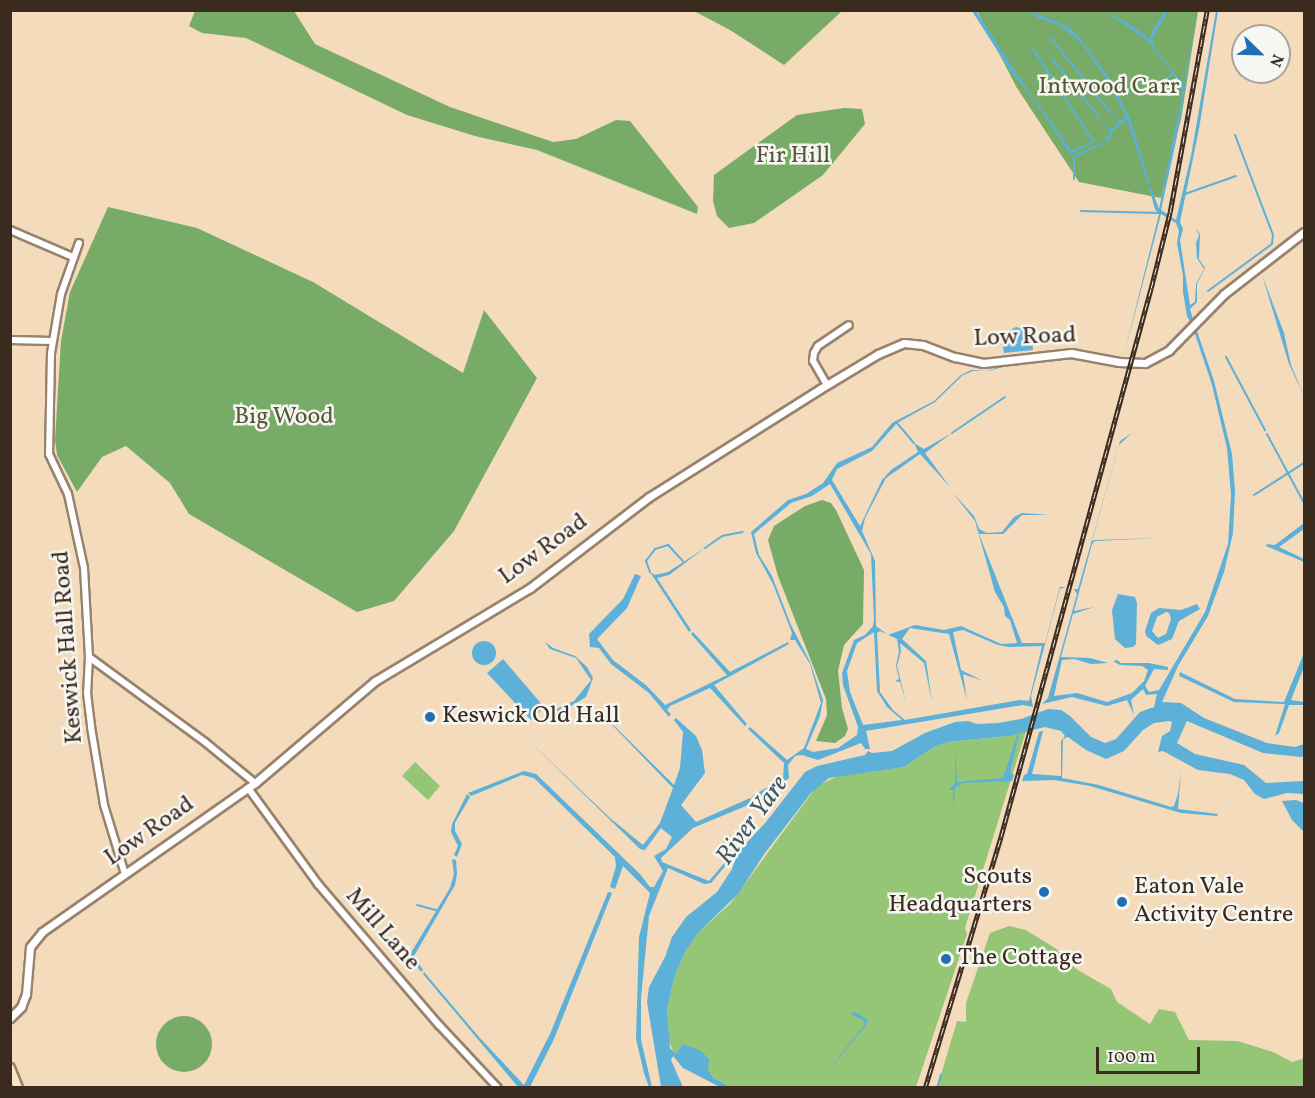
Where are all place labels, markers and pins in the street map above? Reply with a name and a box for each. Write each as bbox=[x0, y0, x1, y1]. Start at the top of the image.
place label: Keswick Old Hall bbox=[442, 703, 620, 731]
marker: Keswick Old Hall bbox=[423, 710, 437, 724]
place label: Scouts Headquarters bbox=[889, 864, 1032, 920]
place label: Eaton Vale Activity Centre bbox=[1134, 874, 1294, 930]
marker: Scouts Headquarters bbox=[1037, 885, 1051, 899]
marker: Eaton Vale Activity Centre bbox=[1115, 895, 1129, 909]
place label: The Cottage bbox=[958, 945, 1083, 973]
marker: The Cottage bbox=[939, 952, 953, 966]

